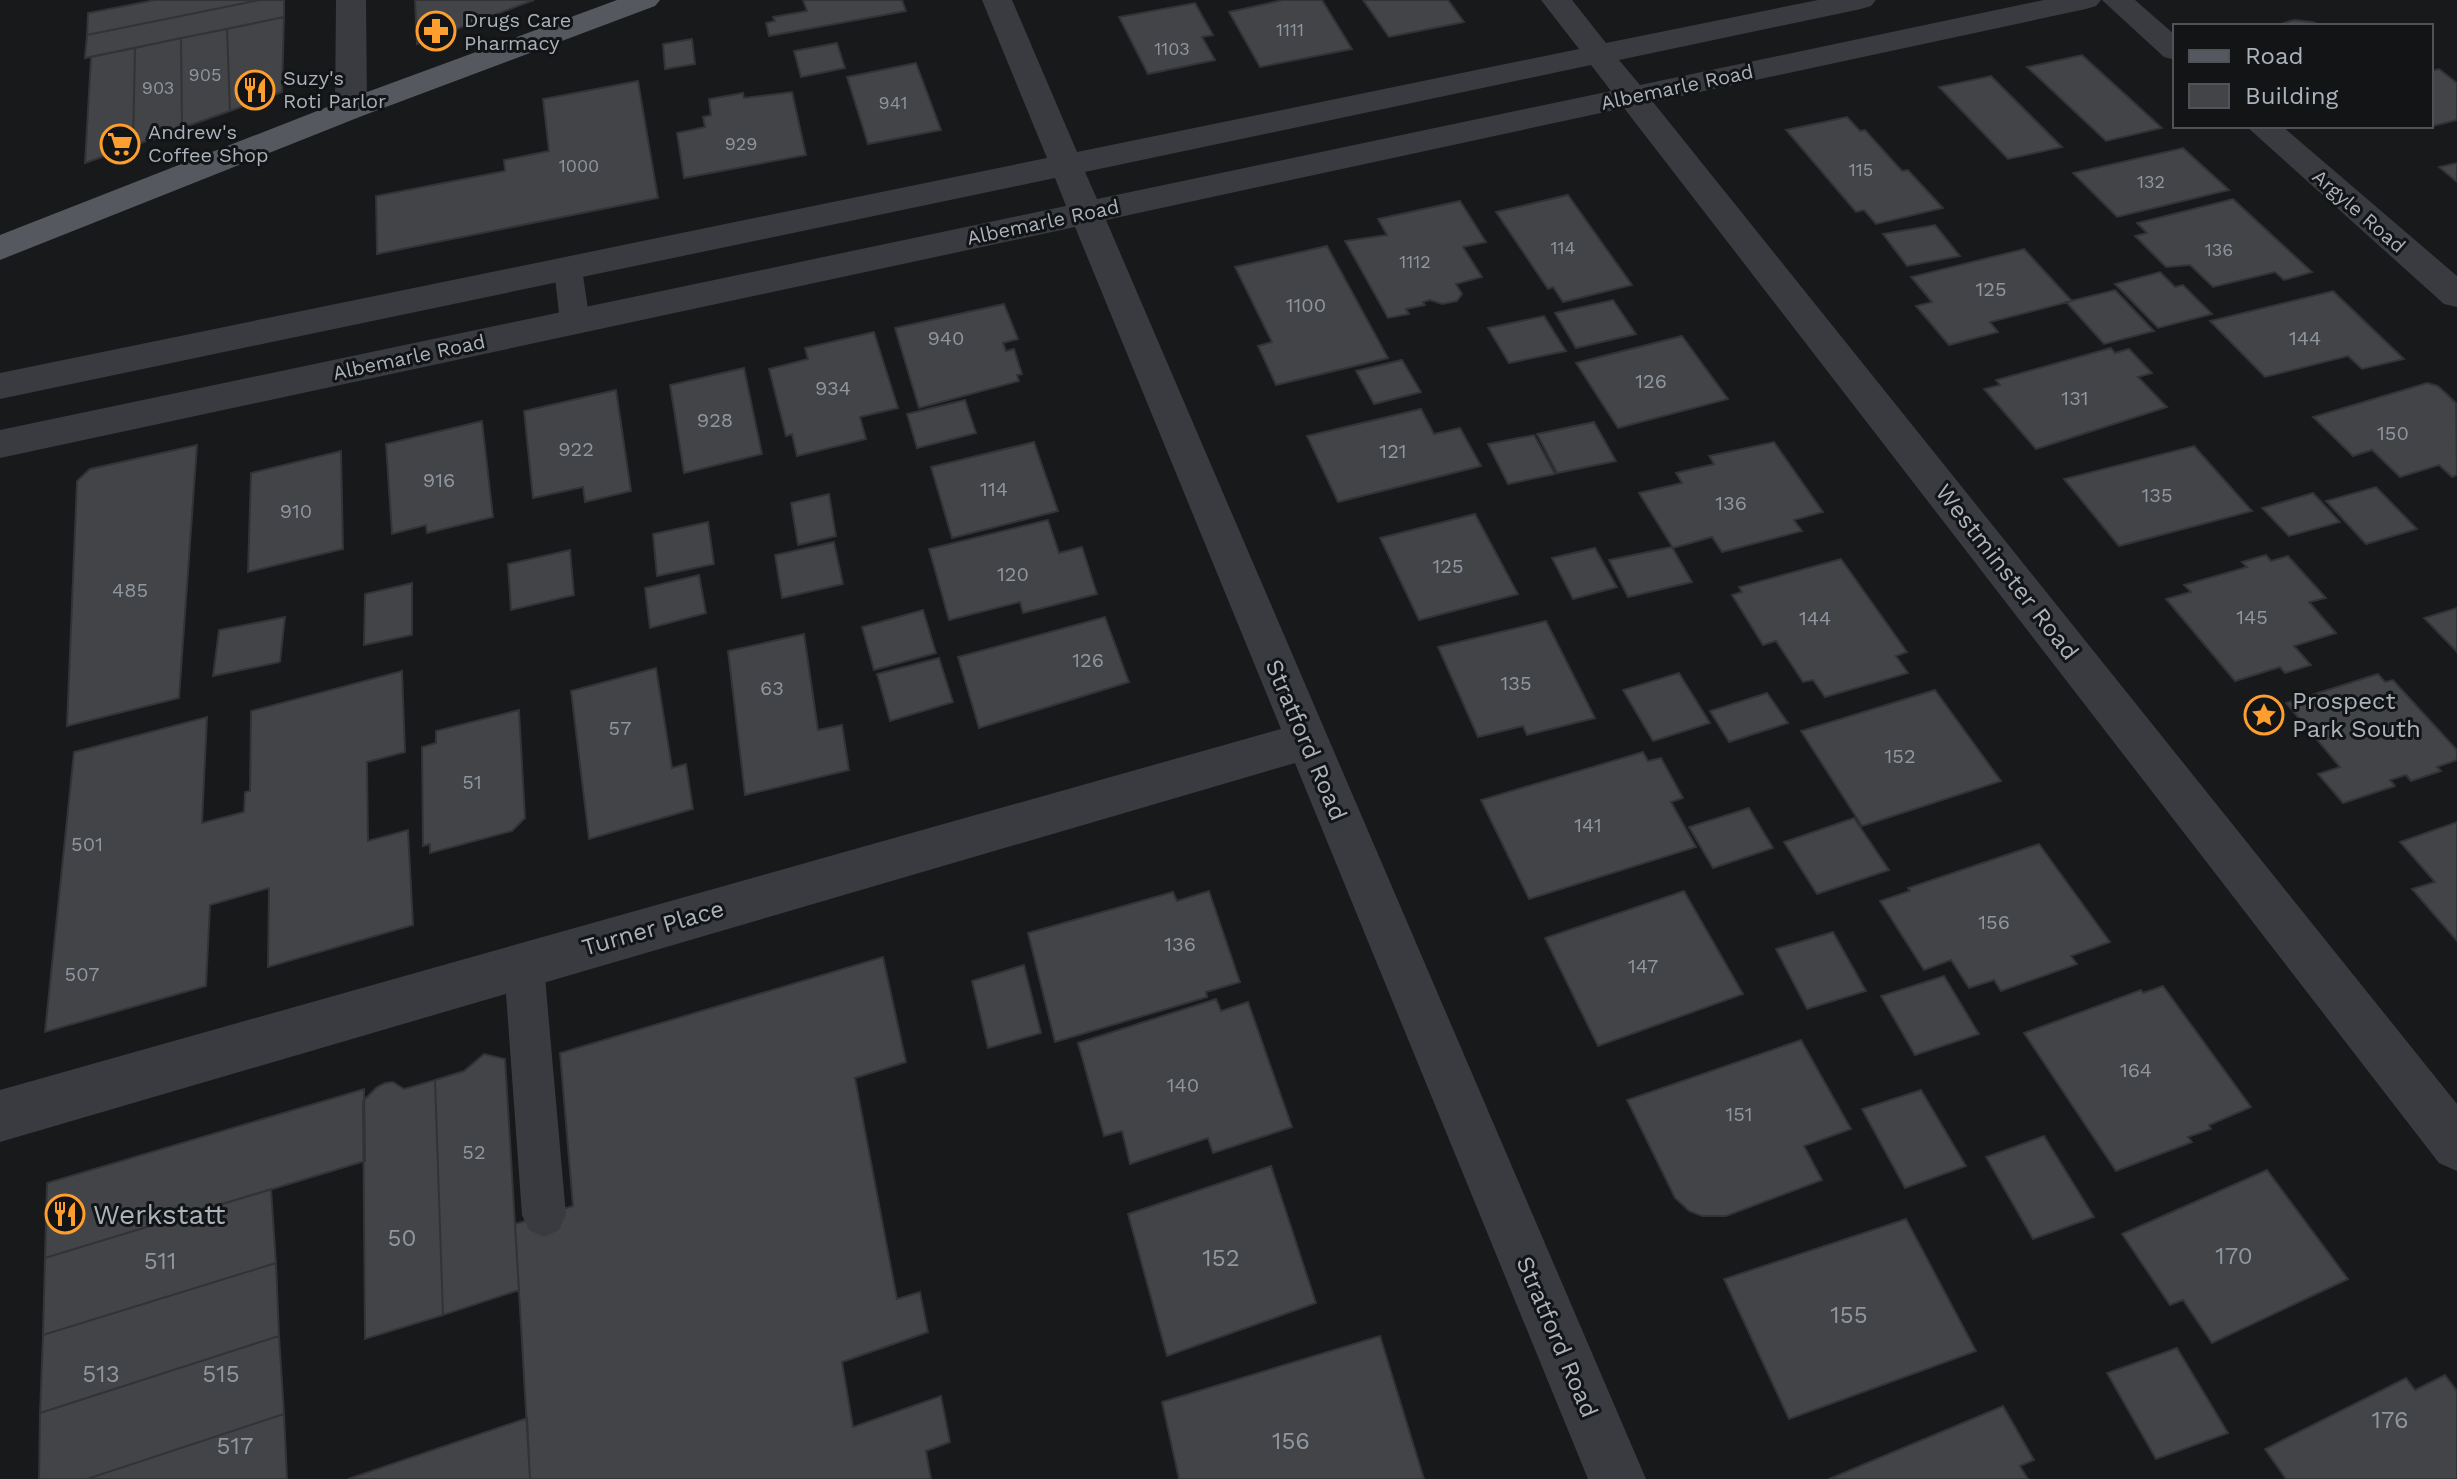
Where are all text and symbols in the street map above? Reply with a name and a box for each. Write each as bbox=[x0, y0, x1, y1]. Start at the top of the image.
place label: Drugs Care Pharmacy bbox=[464, 8, 571, 55]
pharmacy icon: Drugs Care Pharmacy bbox=[415, 10, 457, 52]
house number: 1111 bbox=[1276, 19, 1304, 40]
legend bbox=[2173, 24, 2433, 128]
house number: 1103 bbox=[1154, 38, 1190, 59]
text: Road bbox=[2245, 42, 2304, 70]
street label: Albemarle Road bbox=[1599, 59, 1755, 115]
house number: 905 bbox=[189, 64, 221, 85]
place label: Suzy's Roti Parlor bbox=[283, 66, 386, 113]
restaurant icon: Suzy's Roti Parlor bbox=[234, 69, 276, 111]
house number: 903 bbox=[142, 77, 174, 98]
text: Building bbox=[2245, 82, 2338, 110]
house number: 941 bbox=[879, 92, 907, 113]
place label: Andrew's Coffee Shop bbox=[148, 120, 269, 167]
supermarket icon: Andrew's Coffee Shop bbox=[99, 123, 141, 165]
house number: 929 bbox=[725, 133, 757, 154]
house number: 1000 bbox=[559, 155, 599, 176]
house number: 115 bbox=[1849, 159, 1873, 180]
street label: Argyle Road bbox=[2308, 164, 2410, 258]
house number: 132 bbox=[2137, 171, 2165, 192]
street label: Albemarle Road bbox=[965, 194, 1121, 250]
house number: 114 bbox=[1550, 237, 1576, 258]
house number: 136 bbox=[2205, 239, 2233, 260]
house number: 1112 bbox=[1399, 251, 1431, 272]
house number: 125 bbox=[1975, 277, 2007, 301]
house number: 1100 bbox=[1286, 293, 1326, 317]
house number: 940 bbox=[928, 326, 965, 350]
house number: 144 bbox=[2289, 326, 2321, 350]
street label: Albemarle Road bbox=[331, 329, 487, 385]
house number: 126 bbox=[1635, 369, 1667, 393]
house number: 934 bbox=[815, 376, 851, 400]
house number: 131 bbox=[2061, 386, 2089, 410]
house number: 928 bbox=[697, 408, 733, 432]
house number: 150 bbox=[2377, 421, 2409, 445]
house number: 922 bbox=[558, 437, 594, 461]
house number: 121 bbox=[1379, 439, 1407, 463]
house number: 916 bbox=[423, 468, 455, 492]
house number: 114 bbox=[980, 477, 1008, 501]
street label: Westminster Road bbox=[1930, 478, 2084, 666]
house number: 135 bbox=[2141, 483, 2173, 507]
house number: 136 bbox=[1715, 491, 1747, 515]
house number: 910 bbox=[280, 499, 312, 523]
house number: 125 bbox=[1432, 554, 1464, 578]
house number: 120 bbox=[997, 562, 1029, 586]
house number: 485 bbox=[112, 578, 148, 602]
house number: 145 bbox=[2236, 605, 2268, 629]
house number: 144 bbox=[1799, 606, 1831, 630]
house number: 126 bbox=[1072, 648, 1104, 672]
street label: Stratford Road bbox=[1259, 655, 1353, 825]
house number: 135 bbox=[1500, 671, 1532, 695]
house number: 63 bbox=[760, 676, 784, 700]
place label: Prospect Park South bbox=[2292, 687, 2421, 743]
place icon: Prospect Park South bbox=[2243, 694, 2285, 736]
house number: 57 bbox=[609, 716, 631, 740]
house number: 152 bbox=[1884, 744, 1916, 768]
house number: 51 bbox=[462, 770, 482, 794]
house number: 141 bbox=[1574, 813, 1602, 837]
house number: 501 bbox=[71, 832, 103, 856]
street label: Turner Place bbox=[579, 894, 727, 962]
house number: 156 bbox=[1978, 910, 2010, 934]
house number: 136 bbox=[1164, 932, 1196, 956]
house number: 147 bbox=[1628, 954, 1658, 978]
house number: 507 bbox=[65, 962, 99, 986]
house number: 164 bbox=[2120, 1058, 2152, 1082]
house number: 140 bbox=[1167, 1073, 1199, 1097]
house number: 151 bbox=[1725, 1102, 1753, 1126]
house number: 52 bbox=[462, 1140, 486, 1164]
restaurant icon: Werkstatt bbox=[44, 1193, 86, 1235]
place label: Werkstatt bbox=[93, 1198, 226, 1231]
house number: 50 bbox=[388, 1224, 416, 1252]
house number: 170 bbox=[2215, 1242, 2253, 1270]
house number: 152 bbox=[1202, 1244, 1240, 1272]
house number: 511 bbox=[144, 1247, 176, 1275]
street label: Stratford Road bbox=[1510, 1252, 1604, 1422]
house number: 155 bbox=[1830, 1301, 1868, 1329]
house number: 513 bbox=[82, 1360, 120, 1388]
house number: 515 bbox=[202, 1360, 240, 1388]
house number: 176 bbox=[2372, 1406, 2408, 1434]
house number: 156 bbox=[1272, 1427, 1310, 1455]
house number: 517 bbox=[217, 1432, 253, 1460]

